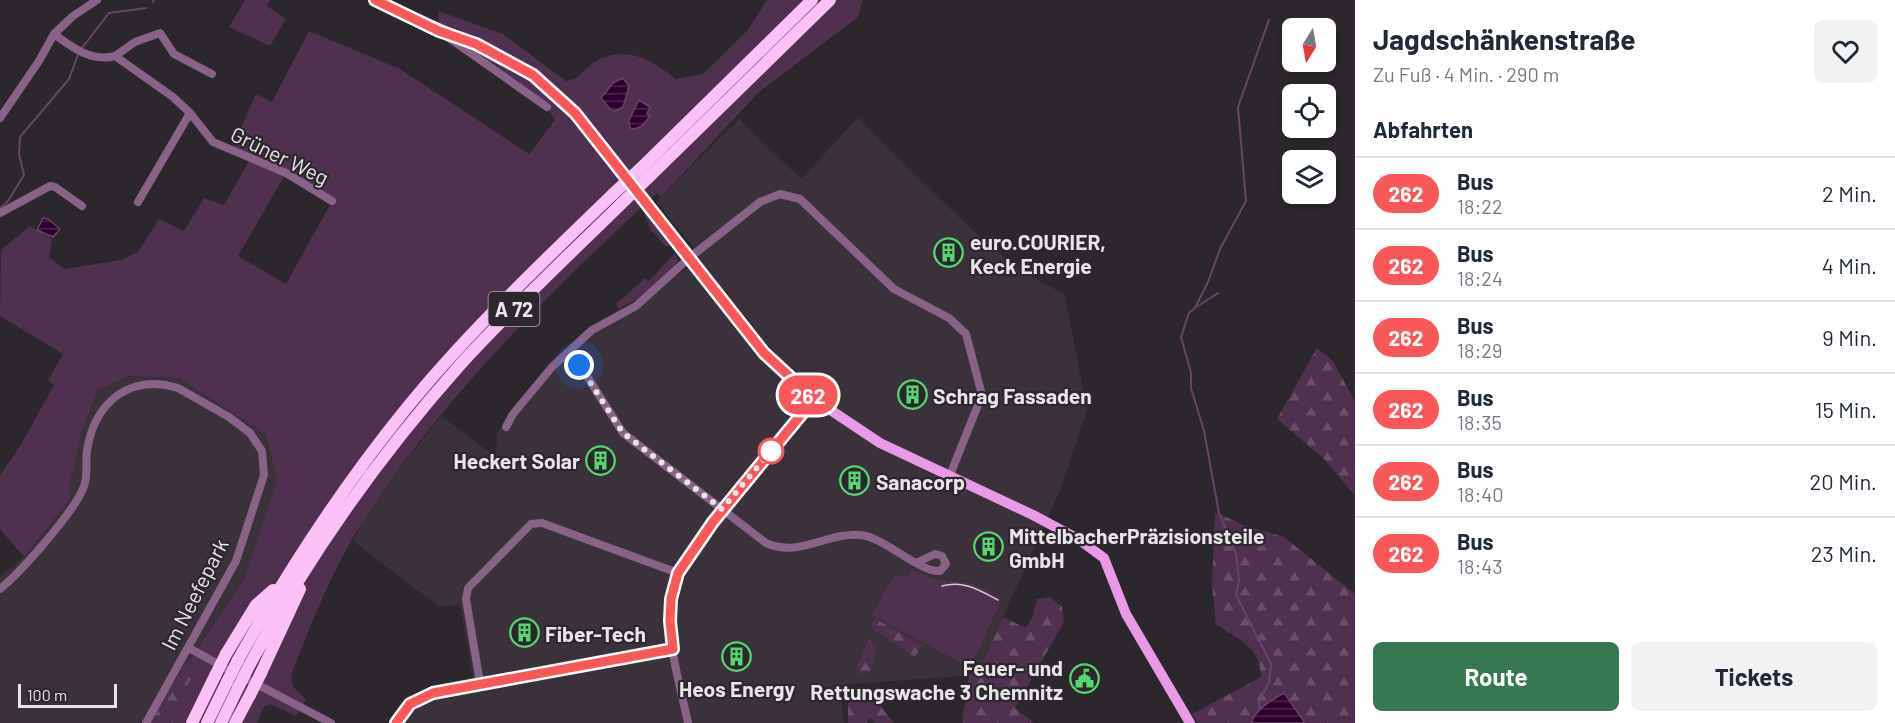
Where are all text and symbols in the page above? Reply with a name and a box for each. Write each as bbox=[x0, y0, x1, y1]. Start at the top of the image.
north arrow bbox=[1282, 18, 1336, 72]
map controls bbox=[1282, 18, 1336, 204]
button: heart bbox=[1814, 20, 1877, 83]
text: Jagdschänkenstraße bbox=[1373, 22, 1636, 56]
text: Zu Fuß · 4 Min. · 290 m bbox=[1373, 62, 1559, 86]
button: locate bbox=[1282, 84, 1336, 138]
text: Abfahrten bbox=[1373, 116, 1473, 142]
street label: Grüner Weg bbox=[227, 121, 333, 189]
button: layers bbox=[1282, 150, 1336, 204]
text: Bus bbox=[1457, 168, 1494, 194]
text: 2 Min. bbox=[1822, 180, 1877, 206]
text: 262 bbox=[1389, 181, 1423, 206]
text: 18:22 bbox=[1457, 194, 1503, 218]
place label: euro.COURIER, Keck Energie bbox=[970, 229, 1106, 278]
building icon: euro.COURIER, Keck Energie bbox=[933, 237, 965, 269]
text: Bus bbox=[1457, 240, 1494, 266]
text: 4 Min. bbox=[1822, 252, 1877, 278]
text: 262 bbox=[1389, 253, 1423, 278]
text: 18:24 bbox=[1457, 266, 1503, 290]
road number: A 72 bbox=[488, 292, 540, 326]
text: Bus bbox=[1457, 312, 1494, 338]
text: 9 Min. bbox=[1822, 324, 1877, 350]
text: 262 bbox=[1389, 325, 1423, 350]
text: 18:29 bbox=[1457, 338, 1502, 362]
your location bbox=[564, 350, 594, 380]
line badge: 262 bbox=[774, 376, 842, 414]
building icon: Schrag Fassaden bbox=[896, 379, 928, 411]
text: 262 bbox=[791, 383, 825, 408]
place label: Schrag Fassaden bbox=[933, 383, 1092, 408]
text: Bus bbox=[1457, 384, 1494, 410]
text: 15 Min. bbox=[1815, 396, 1877, 422]
text: 262 bbox=[1389, 397, 1423, 422]
text: 18:35 bbox=[1457, 410, 1502, 434]
unlabelled marker bbox=[758, 438, 784, 464]
building icon: Heckert Solar bbox=[585, 444, 617, 476]
place label: Heckert Solar bbox=[454, 448, 580, 473]
text: Bus bbox=[1457, 456, 1494, 482]
building icon: Sanacorp bbox=[839, 465, 871, 497]
text: 20 Min. bbox=[1810, 468, 1877, 494]
place label: Sanacorp bbox=[876, 469, 965, 494]
text: 262 bbox=[1389, 469, 1423, 494]
text: 18:40 bbox=[1457, 482, 1504, 506]
place label: MittelbacherPräzisionsteile GmbH bbox=[1009, 523, 1264, 572]
text: Bus bbox=[1457, 528, 1494, 554]
building icon: MittelbacherPräzisionsteile GmbH bbox=[972, 531, 1004, 563]
street label: Im Neefepark bbox=[155, 534, 233, 654]
text: 23 Min. bbox=[1811, 540, 1877, 566]
text: 262 bbox=[1389, 541, 1423, 566]
text: 18:43 bbox=[1457, 554, 1503, 578]
building icon: Fiber-Tech bbox=[508, 617, 540, 649]
place label: Fiber-Tech bbox=[545, 621, 646, 646]
building icon: Heos Energy bbox=[721, 641, 753, 673]
button: Route bbox=[1373, 642, 1619, 711]
button: Tickets bbox=[1631, 642, 1877, 711]
place label: Feuer- und Rettungswache 3 Chemnitz bbox=[810, 655, 1063, 704]
public building icon: Feuer- und Rettungswache 3 Chemnitz bbox=[1068, 663, 1100, 695]
place label: Heos Energy bbox=[679, 676, 795, 701]
scale bar bbox=[18, 681, 117, 708]
text: 100 m bbox=[27, 685, 67, 704]

